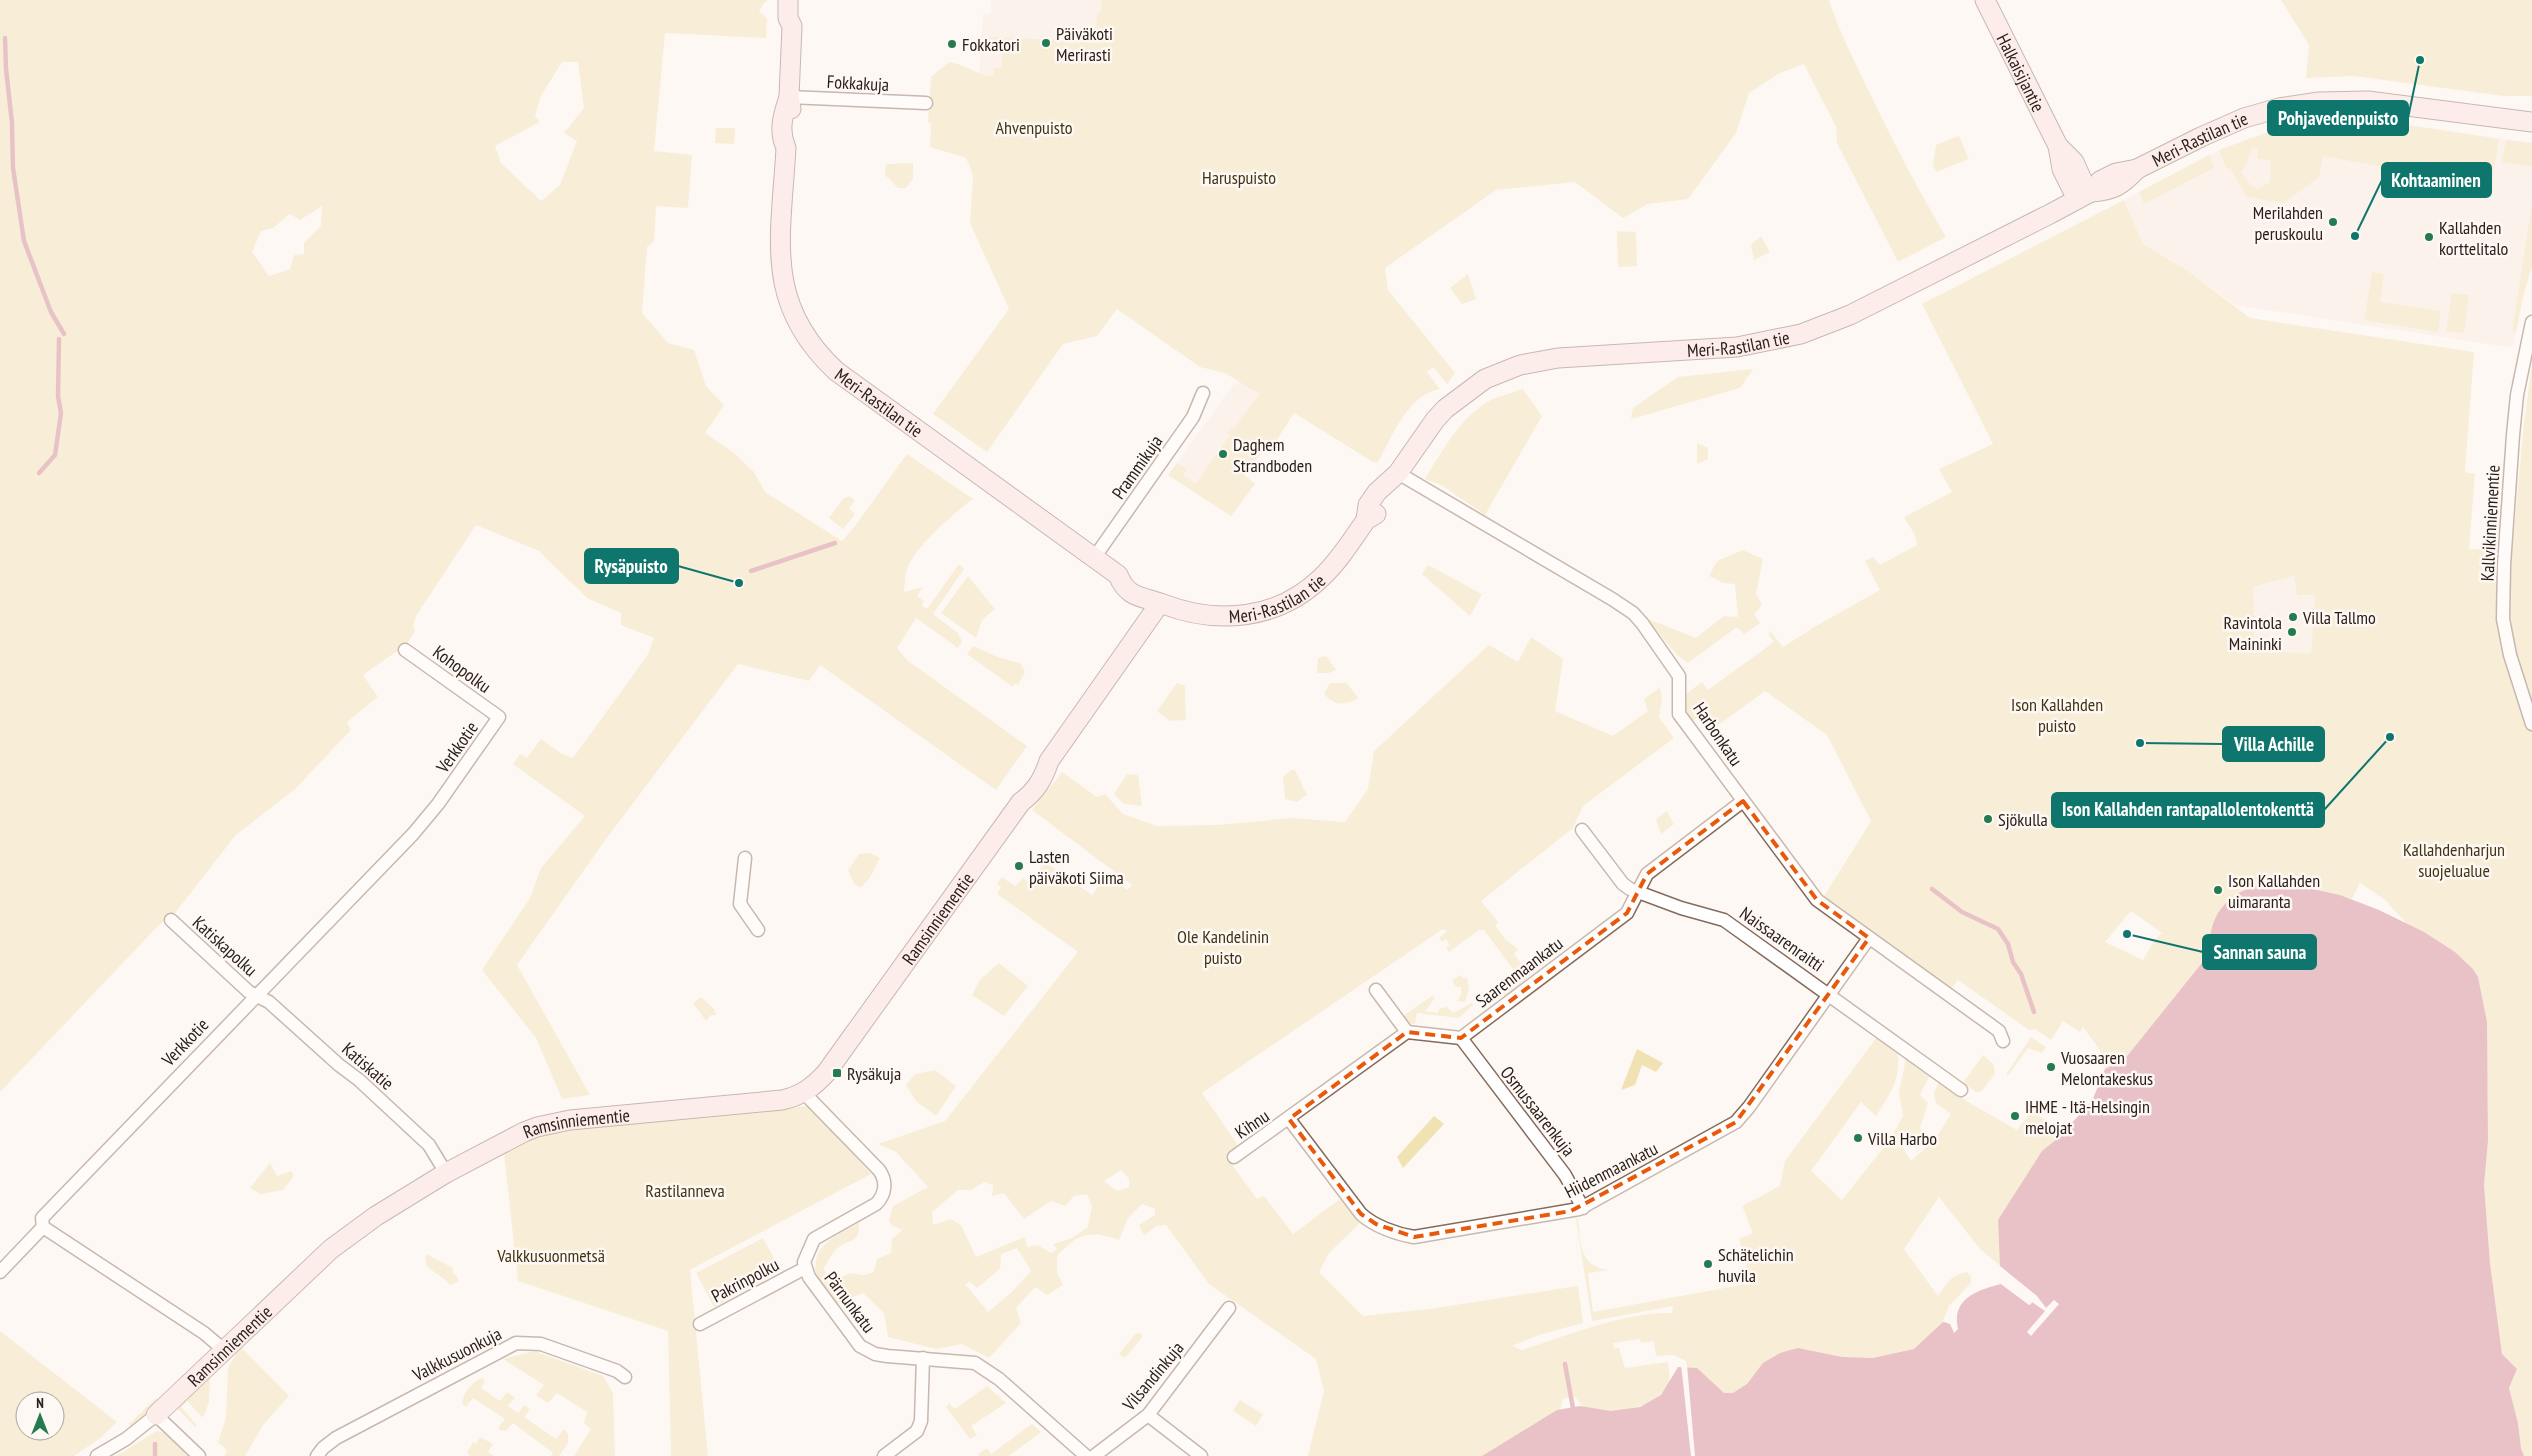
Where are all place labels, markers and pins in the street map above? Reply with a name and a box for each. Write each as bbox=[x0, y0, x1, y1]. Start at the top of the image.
place label: Päiväkoti Merirasti bbox=[1056, 22, 1113, 66]
place label: Fokkatori bbox=[962, 33, 1020, 56]
marker: Päiväkoti Merirasti bbox=[1040, 37, 1052, 49]
marker: Fokkatori bbox=[946, 38, 958, 50]
callout: Pohjavedenpuisto bbox=[2268, 101, 2408, 135]
callout: Kohtaaminen bbox=[2382, 163, 2491, 197]
place label: Merilahden peruskoulu bbox=[2253, 201, 2323, 245]
marker: Merilahden peruskoulu bbox=[2327, 216, 2339, 228]
place label: Kallahden korttelitalo bbox=[2439, 216, 2509, 260]
marker: Kallahden korttelitalo bbox=[2423, 231, 2435, 243]
place label: Daghem Strandboden bbox=[1233, 433, 1312, 477]
marker: Daghem Strandboden bbox=[1217, 448, 1229, 460]
callout: Rysäpuisto bbox=[585, 549, 678, 583]
place label: Villa Tallmo bbox=[2302, 606, 2376, 629]
place label: Ravintola Maininki bbox=[2223, 611, 2282, 655]
marker: Villa Tallmo bbox=[2287, 611, 2299, 623]
marker: Ravintola Maininki bbox=[2286, 626, 2298, 638]
callout: Villa Achille bbox=[2223, 727, 2324, 761]
callout: Ison Kallahden rantapallolentokenttä bbox=[2052, 793, 2324, 827]
place label: Sjökulla bbox=[1998, 808, 2048, 831]
marker: Sjökulla bbox=[1982, 813, 1994, 825]
place label: Lasten päiväkoti Siima bbox=[1029, 845, 1124, 889]
marker: Lasten päiväkoti Siima bbox=[1013, 860, 1025, 872]
place label: Ison Kallahden uimaranta bbox=[2228, 869, 2320, 913]
marker: Ison Kallahden uimaranta bbox=[2212, 884, 2224, 896]
callout: Sannan sauna bbox=[2203, 935, 2316, 969]
place label: Vuosaaren Melontakeskus bbox=[2060, 1046, 2153, 1090]
marker: Vuosaaren Melontakeskus bbox=[2045, 1061, 2057, 1073]
place label: Rysäkuja bbox=[847, 1062, 901, 1085]
marker: Rysäkuja bbox=[831, 1067, 843, 1079]
place label: IHME - Itä-Helsingin melojat bbox=[2025, 1095, 2150, 1139]
marker: IHME - Itä-Helsingin melojat bbox=[2009, 1110, 2021, 1122]
place label: Villa Harbo bbox=[1867, 1127, 1937, 1150]
marker: Villa Harbo bbox=[1852, 1132, 1864, 1144]
place label: Schätelichin huvila bbox=[1718, 1243, 1794, 1287]
marker: Schätelichin huvila bbox=[1702, 1258, 1714, 1270]

